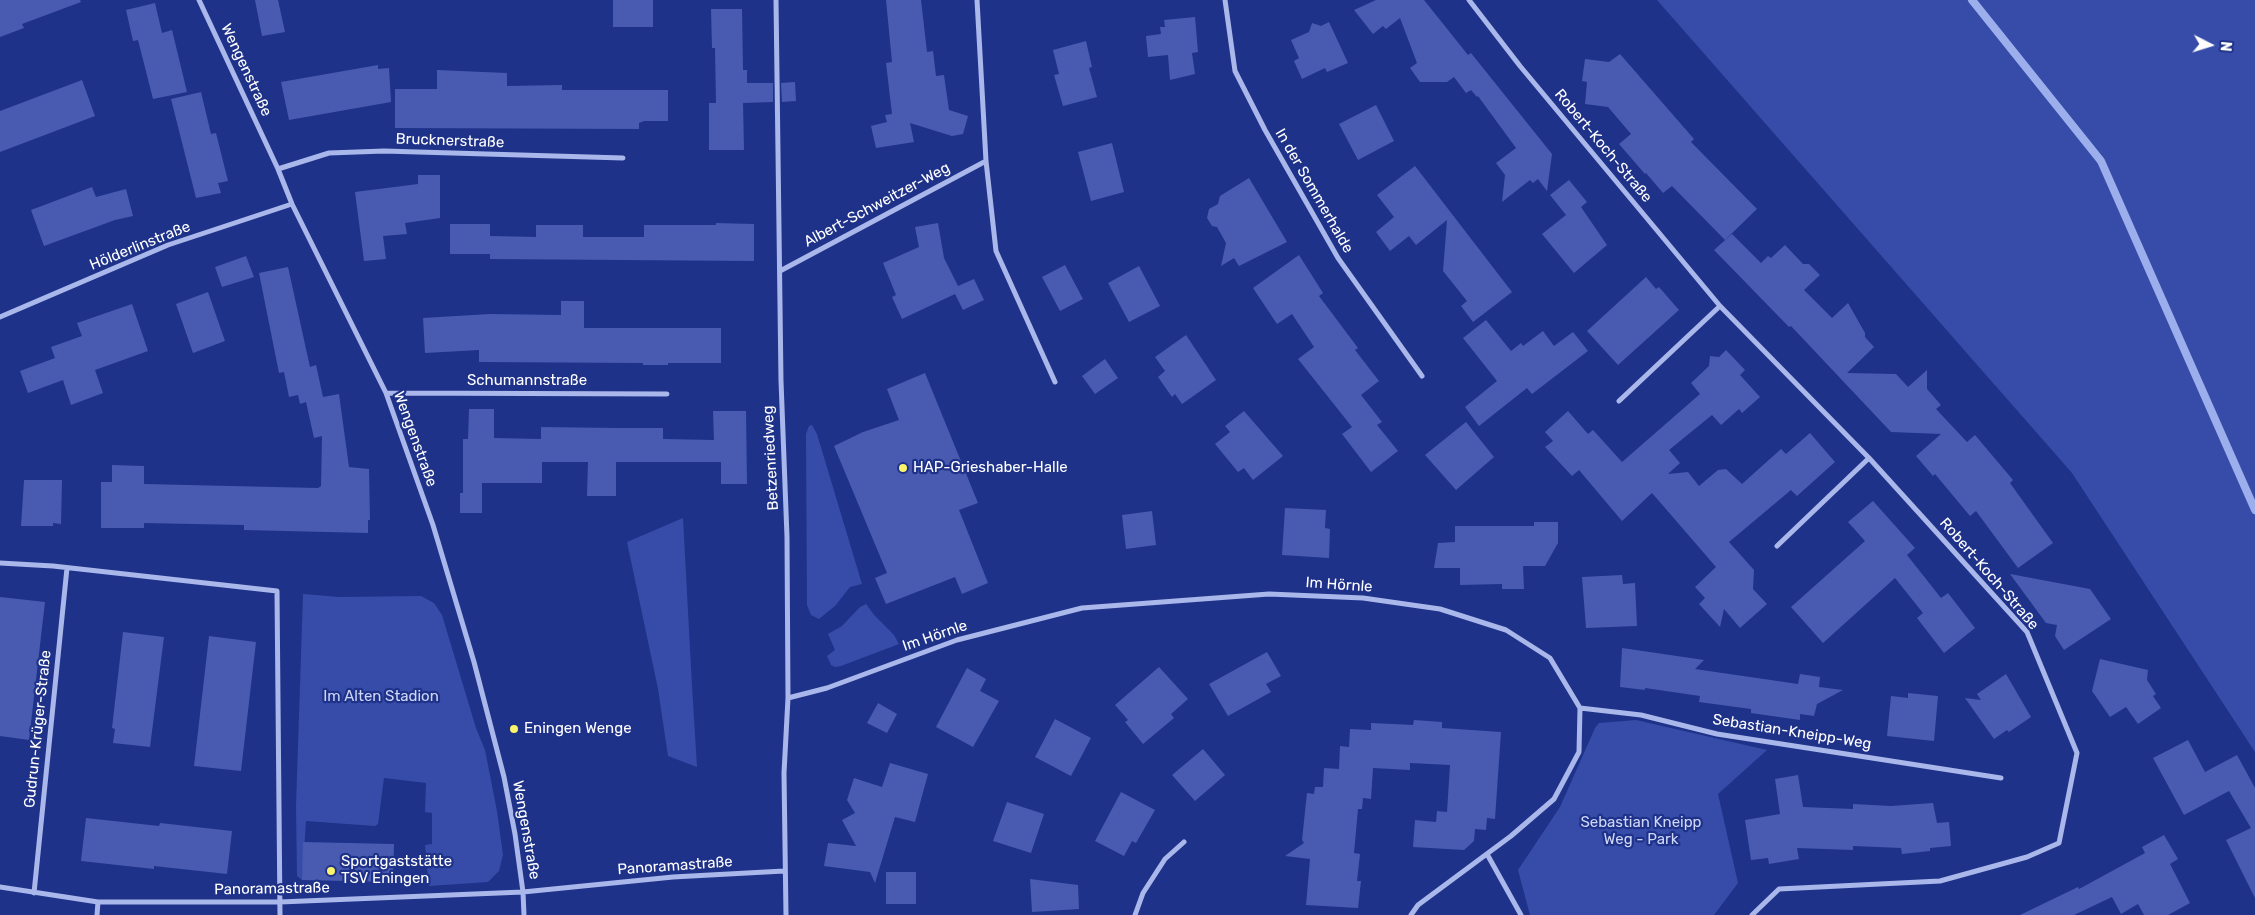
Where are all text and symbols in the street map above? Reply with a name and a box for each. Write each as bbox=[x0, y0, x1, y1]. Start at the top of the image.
north arrow bbox=[2185, 20, 2235, 70]
street label: Wengenstraße bbox=[217, 21, 275, 119]
text: N bbox=[2217, 41, 2234, 52]
street label: Robert-Koch-Straße bbox=[1550, 86, 1656, 206]
street label: In der Sommerhalde bbox=[1271, 126, 1357, 256]
street label: Brucknerstraße bbox=[395, 130, 505, 152]
street label: Albert-Schweitzer-Weg bbox=[801, 159, 953, 251]
street label: Hölderlinstraße bbox=[87, 218, 193, 274]
street label: Schumannstraße bbox=[467, 372, 587, 390]
street label: Wengenstraße bbox=[389, 389, 441, 489]
street label: Betzenriedweg bbox=[759, 405, 783, 511]
place label: HAP-Grieshaber-Halle bbox=[913, 459, 1068, 477]
marker: HAP-Grieshaber-Halle bbox=[897, 462, 909, 474]
street label: Robert-Koch-Straße bbox=[1936, 514, 2042, 634]
street label: Im Hörnle bbox=[1305, 574, 1373, 596]
street label: Im Hörnle bbox=[900, 617, 970, 655]
street label: Gudrun-Krüger-Straße bbox=[21, 649, 55, 809]
park label: Im Alten Stadion bbox=[323, 688, 439, 706]
street label: Sebastian-Kneipp-Weg bbox=[1711, 711, 1873, 753]
place label: Eningen Wenge bbox=[524, 720, 632, 738]
marker: Eningen Wenge bbox=[508, 723, 520, 735]
street label: Wengenstraße bbox=[508, 779, 544, 881]
park label: Sebastian Kneipp Weg - Park bbox=[1580, 814, 1702, 849]
place label: Sportgaststätte TSV Eningen bbox=[341, 853, 452, 888]
street label: Panoramastraße bbox=[617, 853, 733, 879]
marker: Sportgaststätte TSV Eningen bbox=[325, 865, 337, 877]
street label: Panoramastraße bbox=[214, 879, 330, 899]

